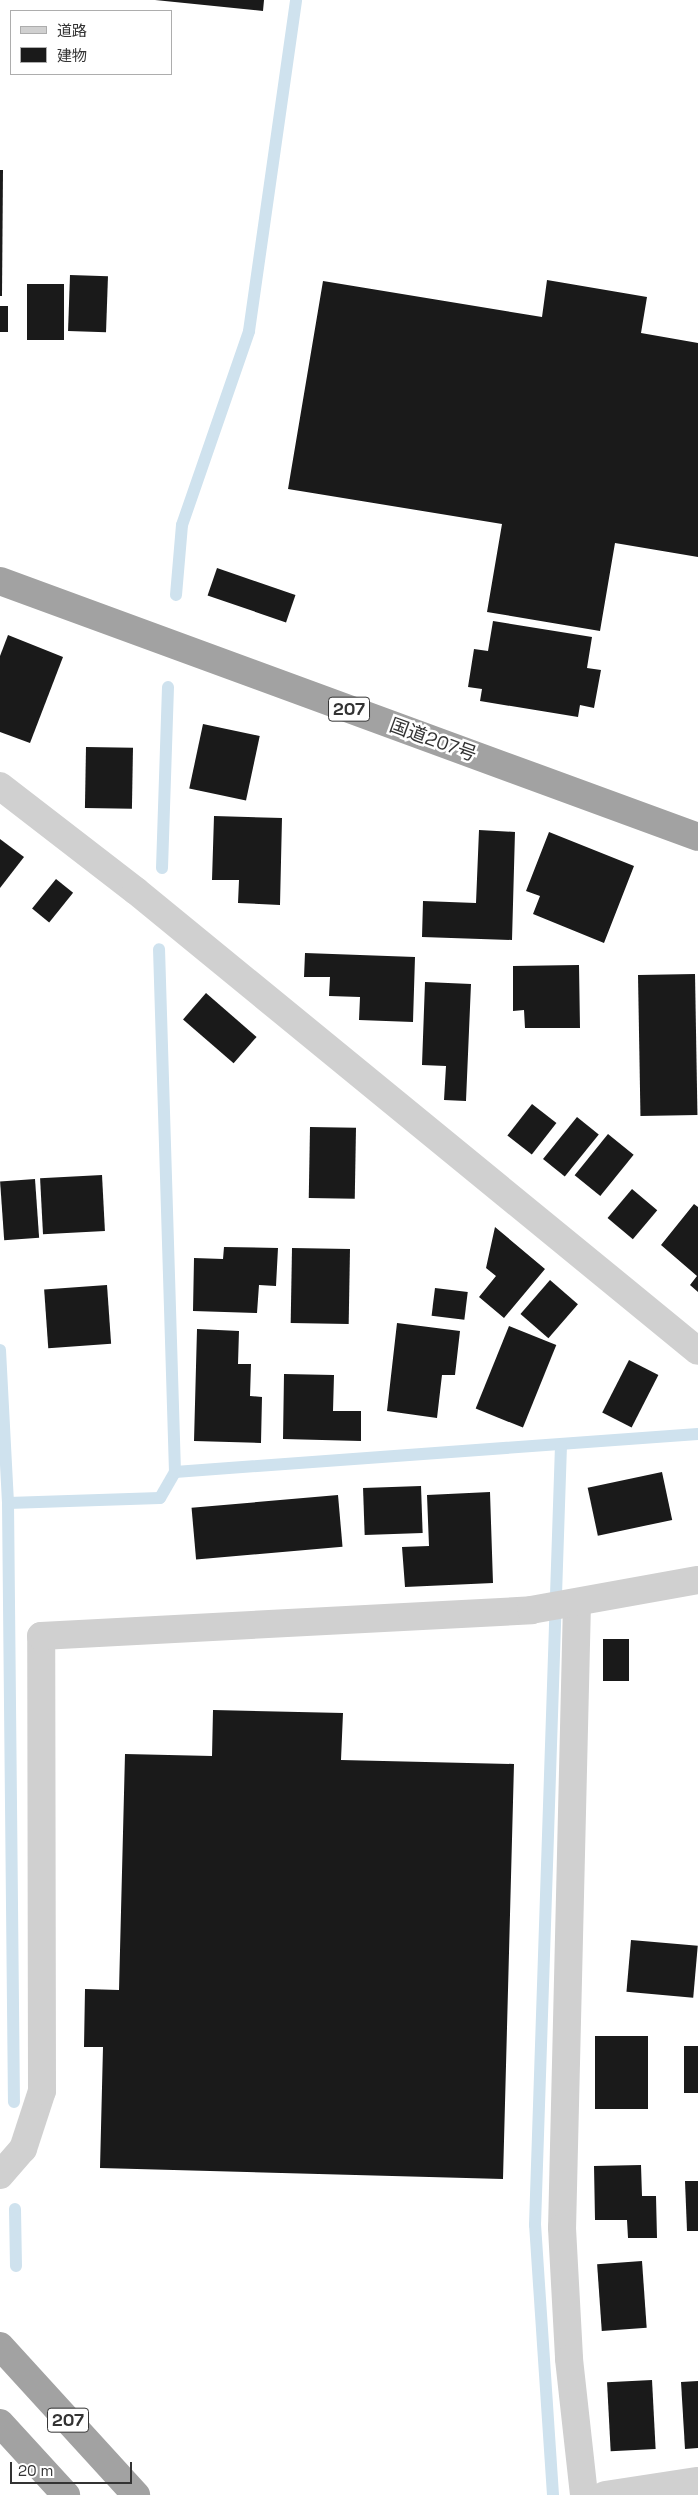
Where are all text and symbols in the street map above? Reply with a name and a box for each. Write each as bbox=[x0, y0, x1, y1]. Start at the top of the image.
legend bbox=[10, 10, 172, 75]
text: 道路 bbox=[57, 21, 87, 40]
text: 建物 bbox=[57, 46, 87, 65]
road number: 207 bbox=[328, 694, 370, 724]
street label: 国道207号 bbox=[386, 714, 480, 766]
road number: 207 bbox=[47, 2404, 89, 2436]
scale bar bbox=[12, 2452, 135, 2484]
text: 20 m bbox=[18, 2461, 53, 2480]

